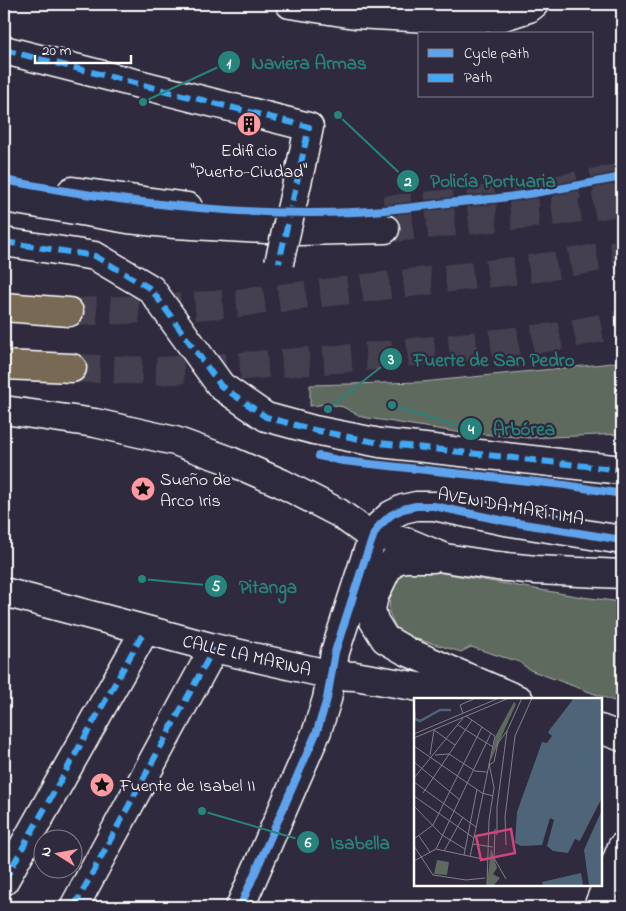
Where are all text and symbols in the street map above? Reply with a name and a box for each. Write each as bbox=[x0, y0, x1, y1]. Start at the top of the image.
scale bar bbox=[35, 32, 131, 64]
legend bbox=[418, 32, 594, 98]
text: 20 m bbox=[42, 40, 72, 62]
text: Cycle path bbox=[464, 43, 529, 66]
callout: Naviera Armas bbox=[216, 45, 377, 79]
text: Naviera Armas bbox=[251, 51, 367, 78]
text: 1 bbox=[227, 53, 232, 75]
text: Path bbox=[464, 67, 492, 89]
building icon: Edificio "Puerto-Ciudad" bbox=[236, 111, 262, 137]
place label: Edificio "Puerto-Ciudad" bbox=[190, 139, 308, 186]
callout: Policía Portuaria bbox=[395, 164, 565, 198]
text: Policía Portuaria bbox=[430, 169, 556, 196]
text: 2 bbox=[403, 171, 412, 193]
callout: Fuerte de San Pedro bbox=[378, 342, 584, 376]
text: Fuerte de San Pedro bbox=[412, 348, 575, 375]
text: 3 bbox=[387, 349, 394, 371]
callout: Arbórea bbox=[458, 412, 565, 446]
text: Arbórea bbox=[493, 417, 555, 444]
text: 4 bbox=[467, 419, 475, 441]
place label: Sueño de Arco Iris bbox=[160, 468, 232, 515]
place icon: Sueño de Arco Iris bbox=[130, 476, 156, 502]
street label: AVENIDA MARÍTIMA bbox=[435, 482, 586, 534]
callout: Pitanga bbox=[204, 569, 307, 603]
text: Pitanga bbox=[239, 575, 297, 604]
text: 5 bbox=[212, 576, 221, 598]
street label: CALLE LA MARINA bbox=[180, 630, 313, 684]
inset map bbox=[414, 698, 601, 886]
place icon: Fuente de Isabel II bbox=[89, 772, 115, 798]
place label: Fuente de Isabel II bbox=[119, 774, 256, 800]
callout: Isabella bbox=[295, 825, 400, 859]
north arrow bbox=[32, 828, 82, 878]
text: Isabella bbox=[330, 831, 390, 858]
text: 6 bbox=[304, 832, 312, 854]
text: N bbox=[36, 845, 58, 858]

